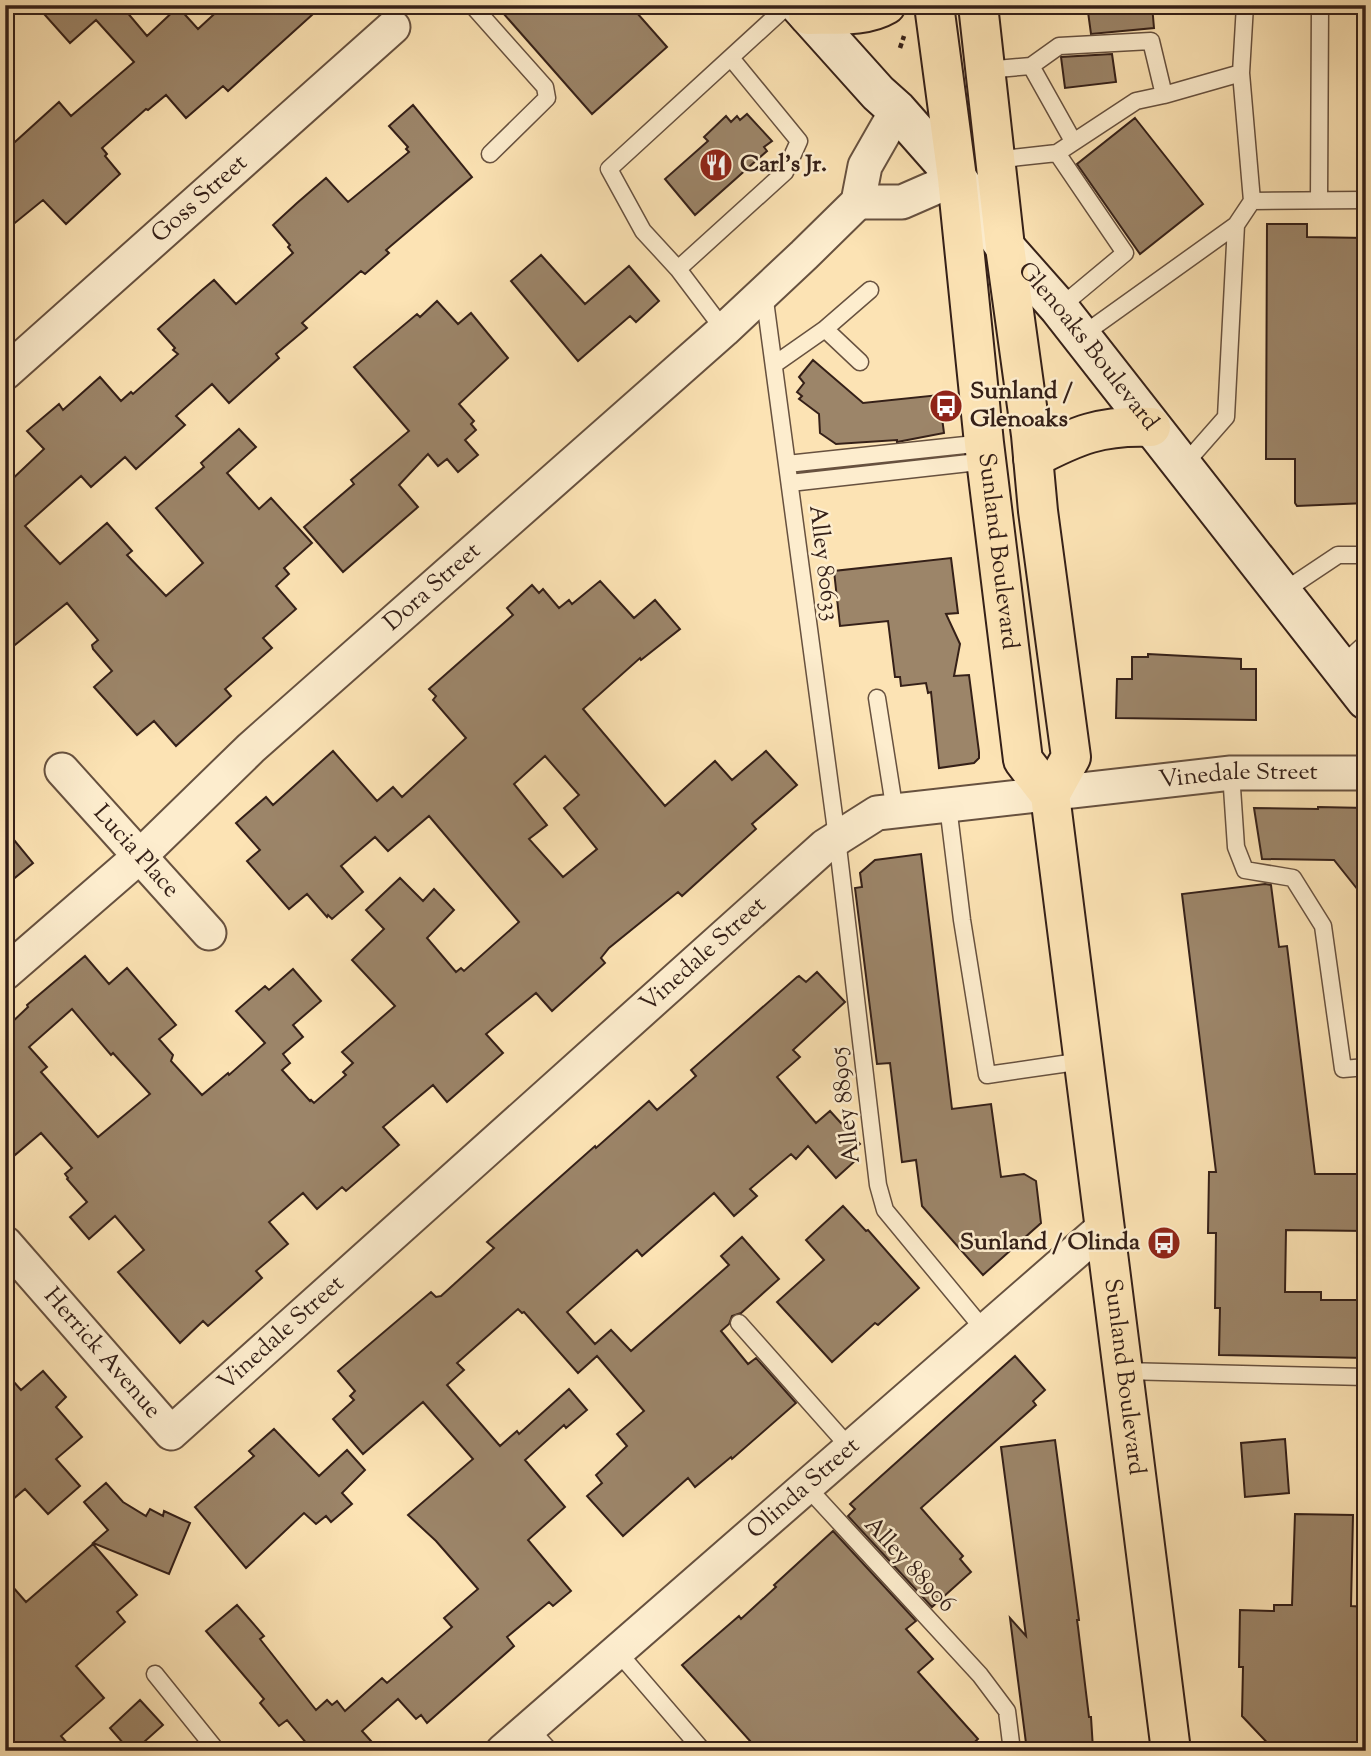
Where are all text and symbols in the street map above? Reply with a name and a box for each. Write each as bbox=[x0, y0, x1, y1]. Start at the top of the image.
restaurant icon: Carl's Jr. bbox=[697, 146, 735, 184]
street label: Goss Street bbox=[144, 147, 255, 252]
place label: Carl's Jr. bbox=[740, 148, 827, 182]
street label: Glenoaks Boulevard bbox=[1009, 255, 1167, 439]
place label: Sunland / Glenoaks bbox=[970, 375, 1073, 437]
bus stop icon: Sunland / Glenoaks bbox=[927, 387, 965, 425]
street label: Sunland Boulevard bbox=[968, 451, 1026, 652]
street label: Alley 80633 bbox=[799, 503, 847, 623]
street label: Dora Street bbox=[377, 535, 489, 640]
street label: Vinedale Street bbox=[1157, 756, 1318, 798]
street label: Lucia Place bbox=[84, 798, 187, 906]
street label: Vinedale Street bbox=[633, 889, 774, 1021]
street label: Alley 88905 bbox=[822, 1045, 870, 1165]
bus stop icon: Sunland / Olinda bbox=[1145, 1224, 1183, 1262]
place label: Sunland / Olinda bbox=[960, 1226, 1141, 1260]
street label: Vinedale Street bbox=[211, 1268, 352, 1400]
street label: Sunland Boulevard bbox=[1094, 1277, 1153, 1478]
street label: Herrick Avenue bbox=[35, 1281, 168, 1427]
street label: Olinda Street bbox=[740, 1430, 868, 1548]
street label: Alley 88906 bbox=[855, 1509, 963, 1621]

